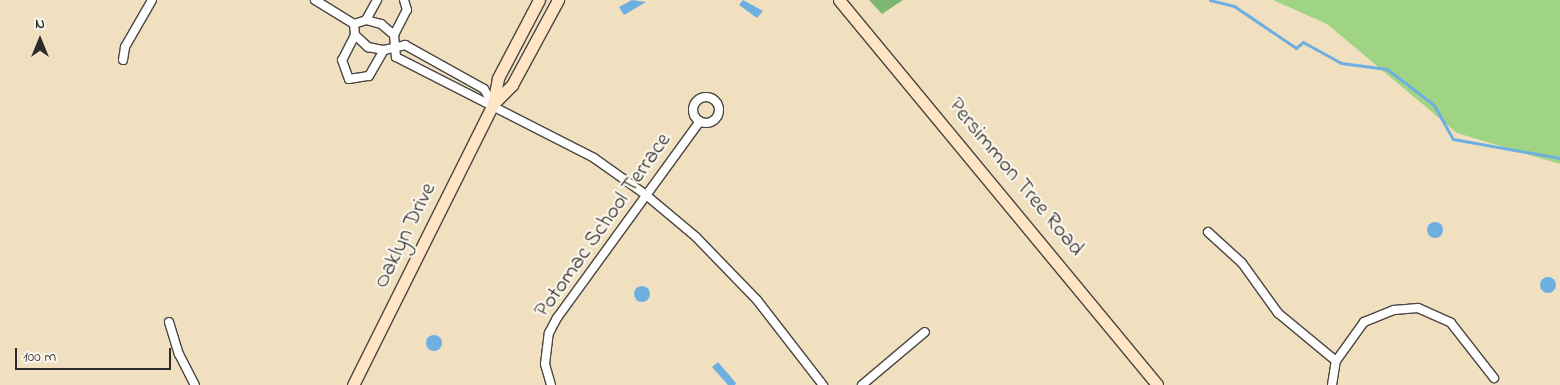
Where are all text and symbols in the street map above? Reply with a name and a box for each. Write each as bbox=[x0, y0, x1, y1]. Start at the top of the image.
text: N bbox=[35, 14, 45, 35]
north arrow bbox=[15, 15, 65, 65]
street label: Persimmon Tree Road bbox=[941, 94, 1089, 262]
street label: Potomac School Terrace bbox=[530, 129, 678, 323]
street label: Oaklyn Drive bbox=[369, 179, 443, 293]
scale bar bbox=[18, 338, 174, 370]
text: 100 m bbox=[23, 346, 56, 368]

